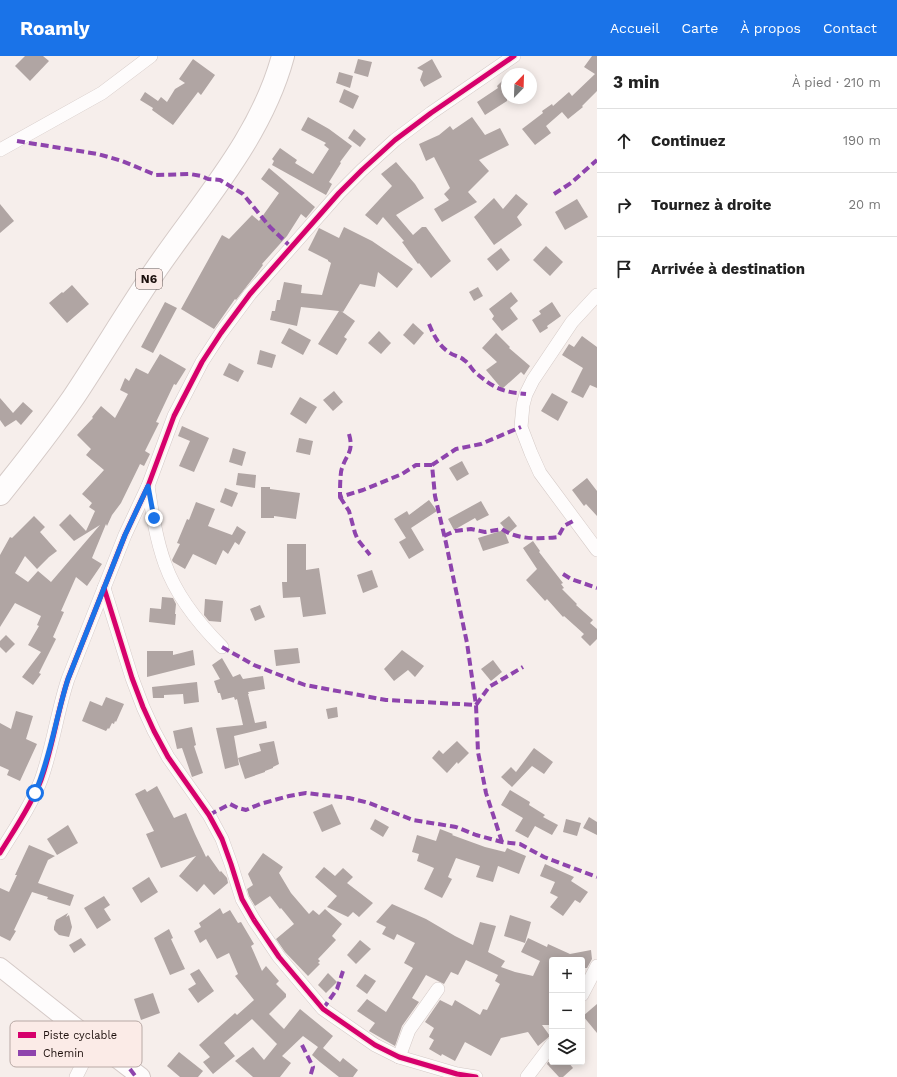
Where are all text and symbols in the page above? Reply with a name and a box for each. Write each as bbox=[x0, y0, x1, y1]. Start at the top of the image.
text: Roamly bbox=[20, 17, 90, 40]
text: Accueil bbox=[610, 20, 659, 36]
text: Carte bbox=[681, 20, 718, 36]
text: À propos bbox=[740, 20, 801, 36]
text: Contact bbox=[823, 20, 877, 36]
north arrow bbox=[501, 68, 537, 104]
text: 3 min bbox=[613, 72, 659, 92]
text: À pied · 210 m bbox=[792, 75, 881, 90]
icon: ahead bbox=[613, 130, 635, 152]
text: Continuez bbox=[651, 132, 725, 150]
text: 190 m bbox=[843, 133, 881, 148]
icon: right bbox=[613, 194, 635, 216]
text: Tournez à droite bbox=[651, 196, 771, 214]
text: 20 m bbox=[849, 197, 881, 212]
icon: arrive bbox=[613, 258, 635, 280]
text: Arrivée à destination bbox=[651, 260, 805, 278]
road number: N6 bbox=[136, 269, 162, 289]
route end bbox=[145, 509, 163, 527]
route start bbox=[26, 784, 44, 802]
map controls bbox=[549, 957, 585, 1065]
button: + bbox=[549, 957, 585, 993]
button: − bbox=[549, 993, 585, 1029]
legend bbox=[10, 1021, 142, 1067]
text: Piste cyclable bbox=[43, 1029, 117, 1042]
button: layers bbox=[549, 1029, 585, 1065]
text: Chemin bbox=[43, 1047, 84, 1060]

